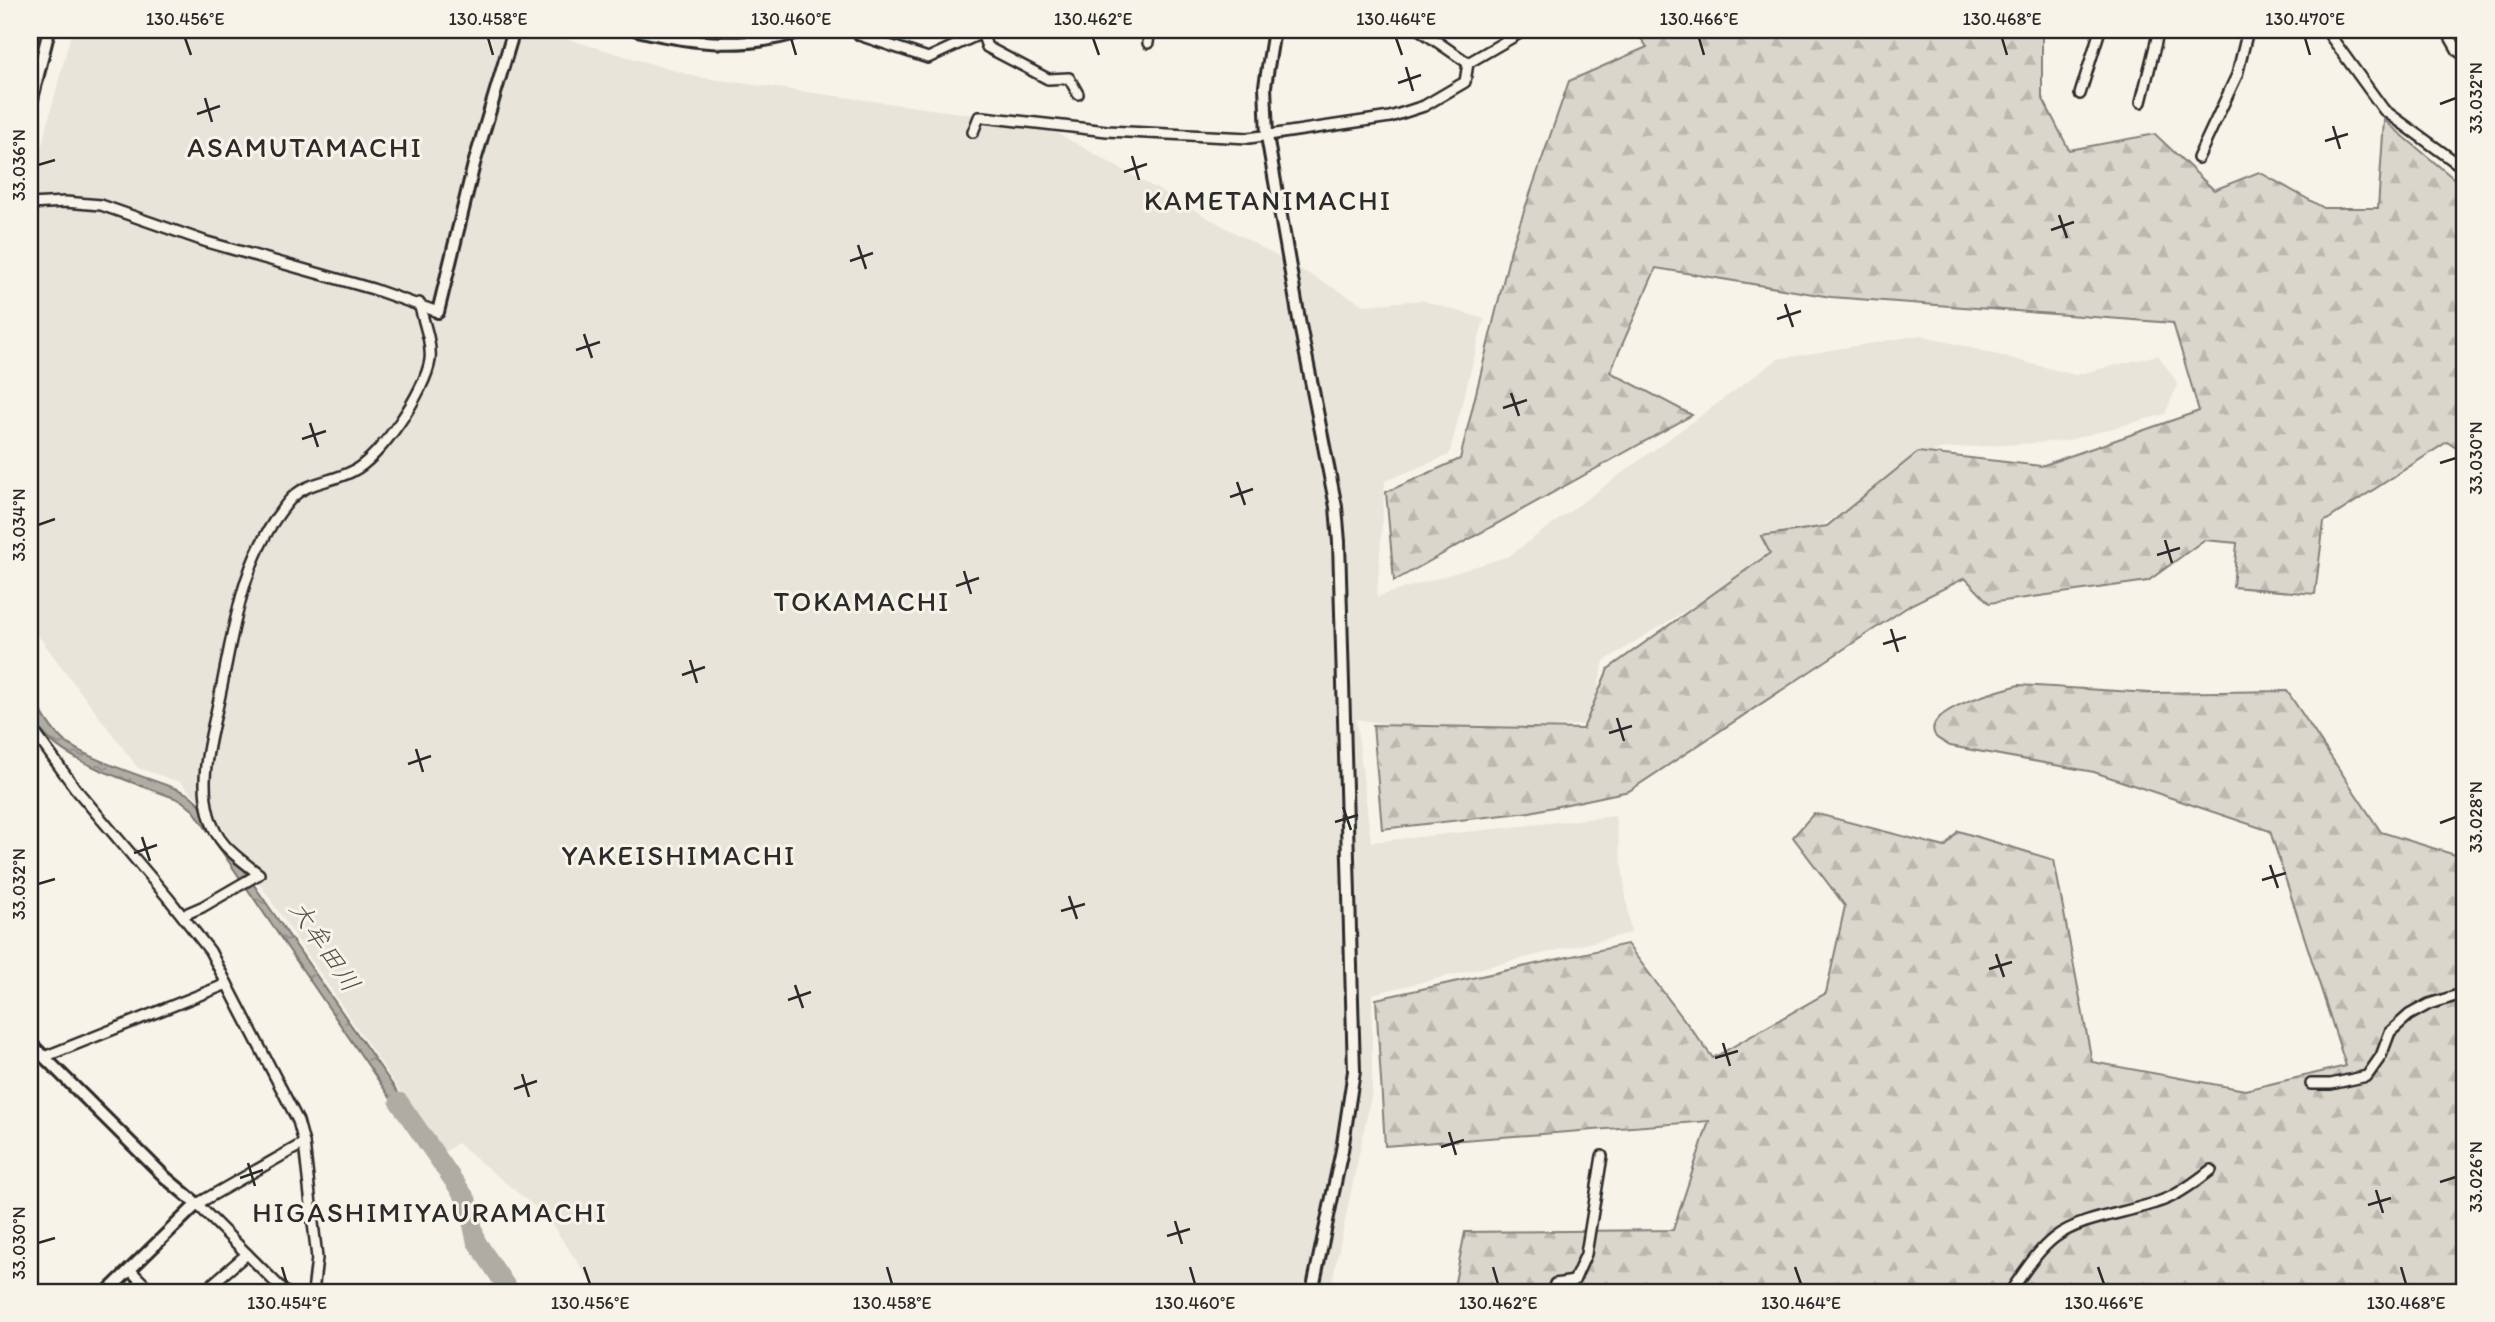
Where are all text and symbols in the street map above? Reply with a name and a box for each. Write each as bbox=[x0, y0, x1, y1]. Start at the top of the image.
text: 130.456°E bbox=[146, 8, 224, 30]
text: 130.458°E bbox=[448, 8, 528, 30]
text: 130.460°E bbox=[751, 8, 831, 30]
text: 130.462°E bbox=[1054, 8, 1132, 30]
text: 130.464°E bbox=[1356, 8, 1436, 30]
text: 130.466°E bbox=[1660, 8, 1738, 30]
text: 130.468°E bbox=[1962, 8, 2042, 30]
text: 130.470°E bbox=[2265, 8, 2345, 30]
text: 33.032°N bbox=[2465, 62, 2487, 134]
text: 33.036°N bbox=[8, 129, 30, 201]
district label: ASAMUTAMACHI bbox=[187, 130, 423, 164]
district label: KAMETANIMACHI bbox=[1144, 183, 1392, 217]
text: 33.030°N bbox=[2465, 421, 2487, 495]
text: 33.034°N bbox=[8, 488, 30, 562]
district label: TOKAMACHI bbox=[773, 584, 951, 618]
text: 33.028°N bbox=[2465, 781, 2487, 853]
district label: YAKEISHIMACHI bbox=[561, 838, 797, 872]
text: 33.032°N bbox=[8, 848, 30, 920]
water label: 大牟田川 bbox=[283, 894, 367, 998]
text: 33.026°N bbox=[2465, 1141, 2487, 1213]
district label: HIGASHIMIYAURAMACHI bbox=[252, 1195, 608, 1229]
text: 33.030°N bbox=[8, 1206, 30, 1280]
text: 130.454°E bbox=[247, 1292, 327, 1314]
text: 130.456°E bbox=[551, 1292, 629, 1314]
text: 130.458°E bbox=[852, 1292, 932, 1314]
text: 130.460°E bbox=[1155, 1292, 1235, 1314]
text: 130.462°E bbox=[1459, 1292, 1537, 1314]
text: 130.464°E bbox=[1761, 1292, 1841, 1314]
text: 130.466°E bbox=[2065, 1292, 2143, 1314]
text: 130.468°E bbox=[2366, 1292, 2446, 1314]

